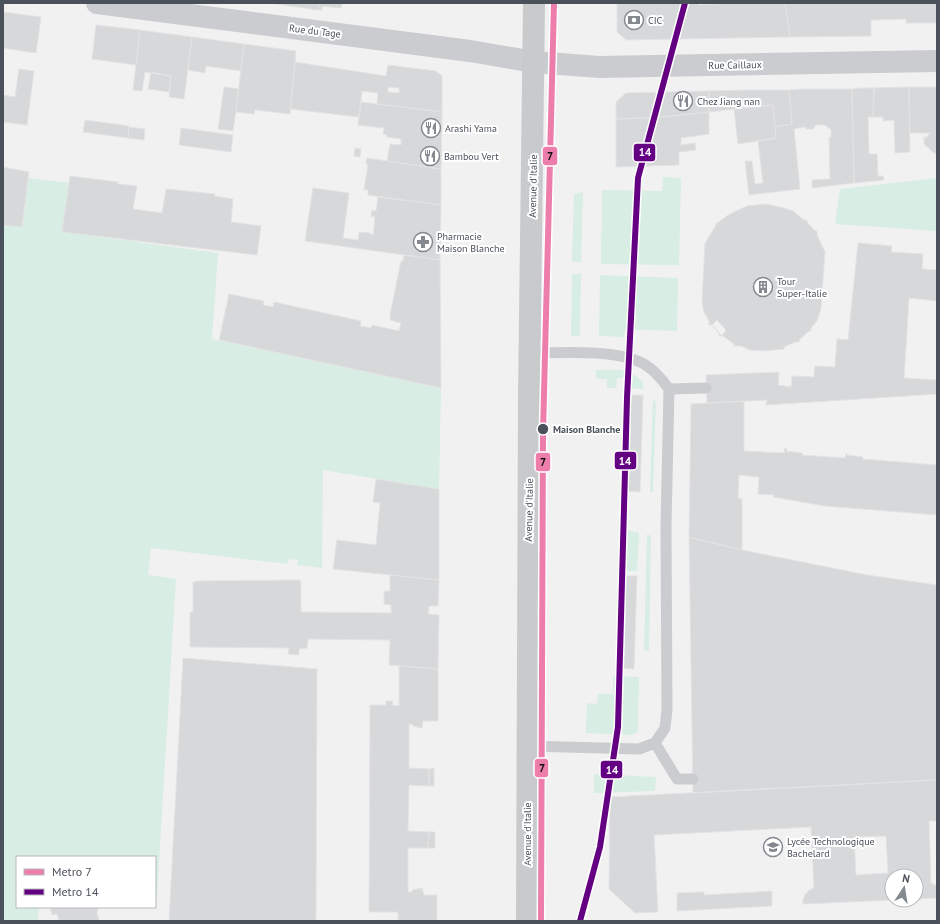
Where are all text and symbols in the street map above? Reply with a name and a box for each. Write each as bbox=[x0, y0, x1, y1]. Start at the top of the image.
bank icon: CIC bbox=[623, 9, 645, 31]
place label: CIC bbox=[648, 14, 663, 27]
street label: Rue du Tage bbox=[288, 21, 342, 41]
street label: Rue Caillaux bbox=[708, 58, 762, 72]
restaurant icon: Chez Jiang nan bbox=[672, 90, 694, 112]
place label: Chez Jiang nan bbox=[697, 95, 760, 108]
restaurant icon: Arashi Yama bbox=[420, 117, 442, 139]
place label: Arashi Yama bbox=[445, 122, 497, 135]
line badge: 14 bbox=[633, 143, 656, 162]
restaurant icon: Bambou Vert bbox=[419, 145, 441, 167]
text: 14 bbox=[639, 145, 652, 159]
line badge: 7 bbox=[542, 146, 558, 166]
text: 7 bbox=[547, 149, 553, 163]
place label: Bambou Vert bbox=[444, 150, 499, 163]
street label: Avenue d'Italie bbox=[526, 154, 540, 218]
place label: Pharmacie Maison Blanche bbox=[437, 230, 505, 255]
pharmacy icon: Pharmacie Maison Blanche bbox=[412, 231, 434, 253]
place label: Tour Super-Italie bbox=[777, 275, 827, 300]
building icon: Tour Super-Italie bbox=[752, 276, 774, 298]
marker: Maison Blanche bbox=[536, 422, 550, 436]
place label: Maison Blanche bbox=[553, 423, 620, 436]
line badge: 14 bbox=[614, 451, 637, 470]
line badge: 7 bbox=[535, 452, 551, 472]
text: 14 bbox=[619, 454, 632, 468]
text: 7 bbox=[540, 455, 546, 469]
street label: Avenue d'Italie bbox=[522, 478, 536, 542]
line badge: 7 bbox=[534, 758, 549, 778]
line badge: 14 bbox=[600, 760, 623, 779]
text: 7 bbox=[539, 761, 545, 775]
text: 14 bbox=[606, 763, 619, 777]
street label: Avenue d'Italie bbox=[521, 802, 534, 866]
place label: Lycée Technologique Bachelard bbox=[787, 835, 875, 860]
school or university icon: Lycée Technologique Bachelard bbox=[762, 836, 784, 858]
legend bbox=[16, 856, 156, 908]
text: Metro 7 bbox=[52, 864, 92, 879]
north arrow bbox=[884, 868, 924, 908]
text: N bbox=[901, 871, 911, 886]
text: Metro 14 bbox=[52, 884, 99, 899]

